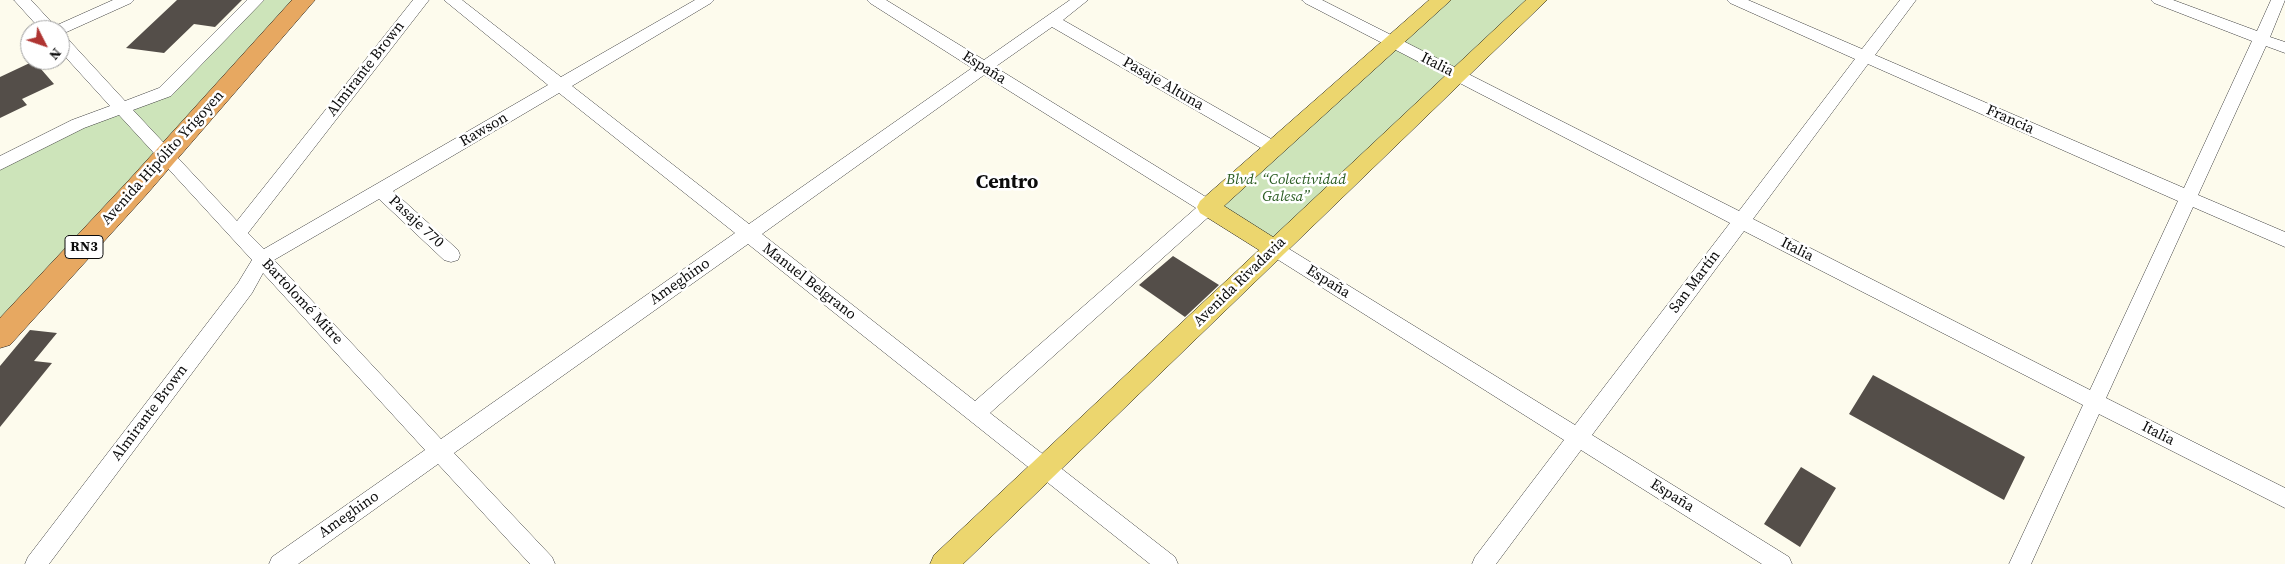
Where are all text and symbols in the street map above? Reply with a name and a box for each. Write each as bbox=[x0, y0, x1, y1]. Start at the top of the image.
street label: Almirante Brown bbox=[323, 18, 409, 120]
north arrow bbox=[20, 20, 70, 70]
text: N bbox=[45, 44, 66, 65]
street label: España bbox=[959, 48, 1009, 88]
street label: Italia bbox=[1418, 49, 1456, 81]
street label: Pasaje Altuna bbox=[1119, 54, 1207, 114]
street label: Avenida Hipólito Yrigoyen bbox=[98, 87, 228, 229]
street label: Francia bbox=[1983, 101, 2037, 139]
street label: Rawson bbox=[457, 109, 511, 151]
district label: Centro bbox=[976, 171, 1038, 195]
park label: Blvd. “Colectividad Galesa” bbox=[1226, 171, 1346, 206]
street label: Pasaje 770 bbox=[385, 192, 447, 252]
street label: Avenida Rivadavia bbox=[1190, 233, 1290, 331]
street label: Italia bbox=[1778, 234, 1816, 266]
road number: RN3 bbox=[65, 236, 103, 258]
street label: Manuel Belgrano bbox=[759, 240, 859, 324]
street label: San Martín bbox=[1666, 247, 1724, 317]
street label: Bartolomé Mitre bbox=[258, 255, 346, 349]
street label: Ameghino bbox=[646, 255, 714, 309]
street label: España bbox=[1303, 262, 1353, 302]
street label: Almirante Brown bbox=[108, 361, 192, 465]
street label: Italia bbox=[2139, 418, 2177, 450]
street label: España bbox=[1647, 476, 1697, 516]
street label: Ameghino bbox=[315, 488, 383, 542]

